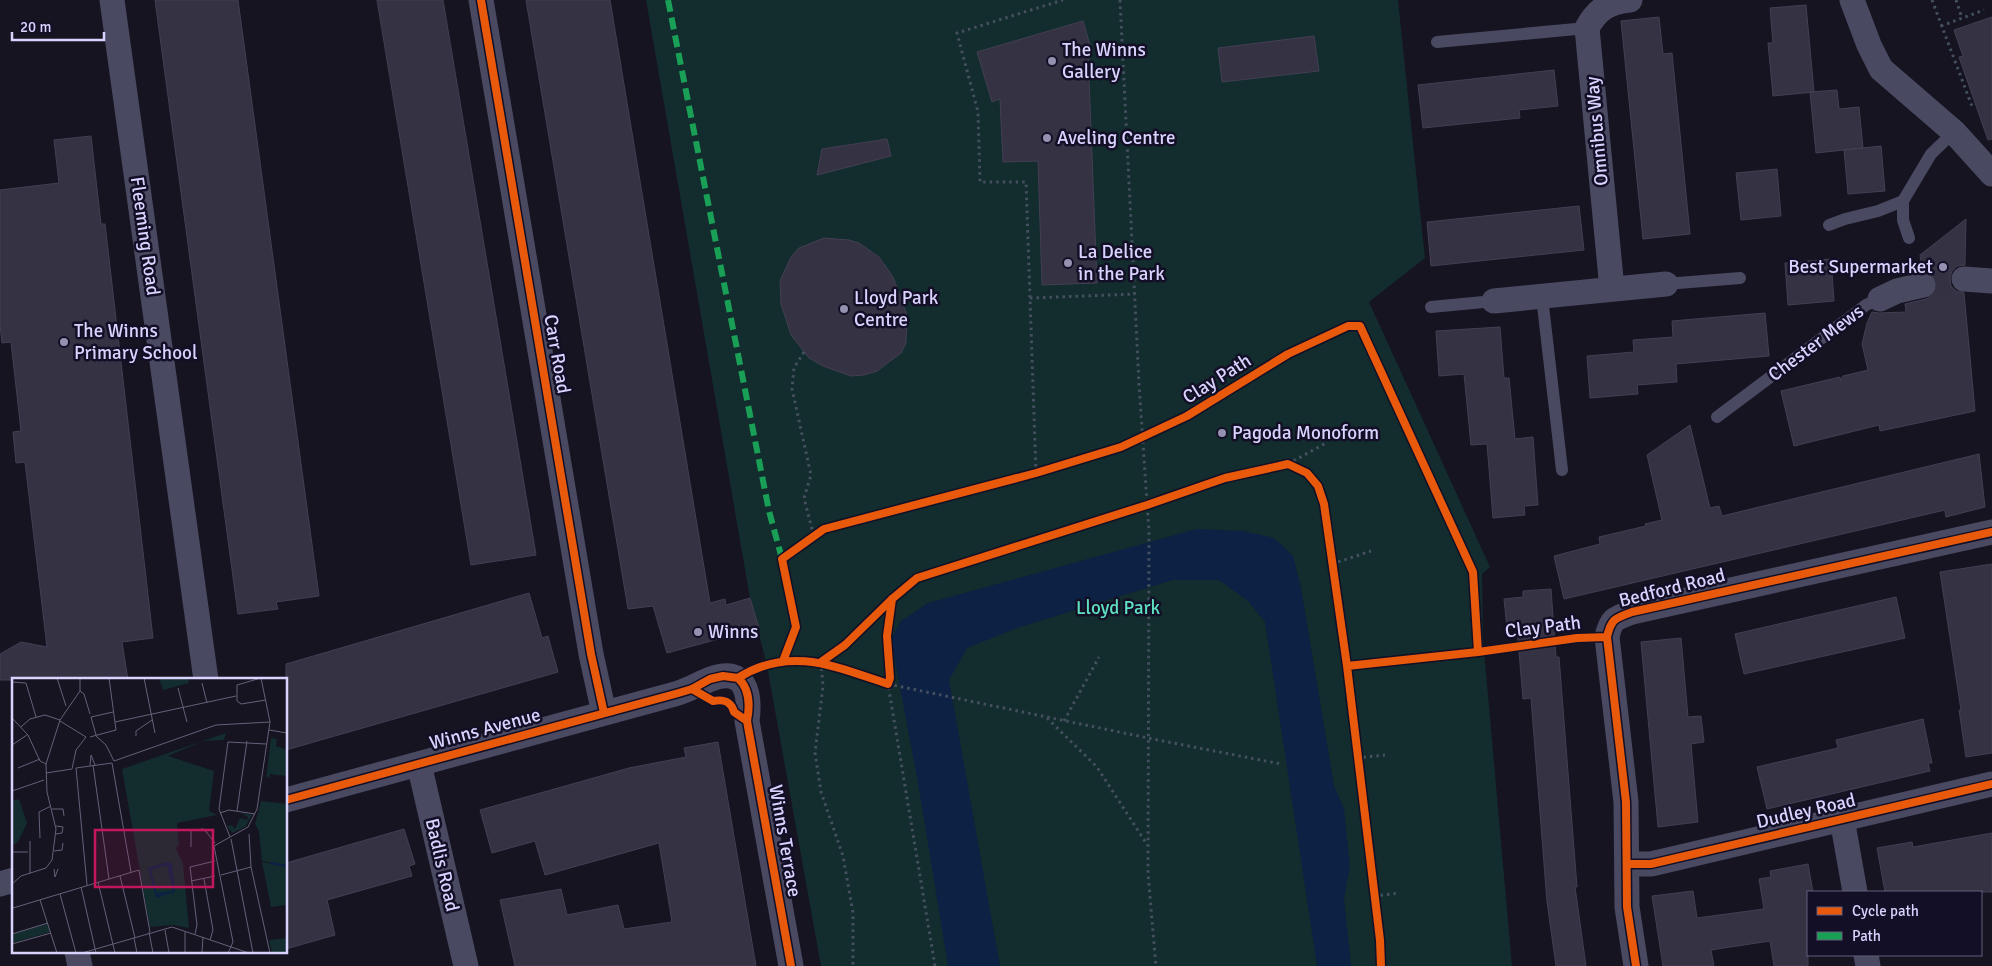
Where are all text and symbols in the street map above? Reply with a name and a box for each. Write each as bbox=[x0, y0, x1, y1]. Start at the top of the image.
scale bar bbox=[12, 10, 105, 42]
text: 20 m bbox=[20, 18, 51, 36]
place label: The Winns Gallery bbox=[1062, 38, 1146, 84]
marker: The Winns Gallery bbox=[1046, 55, 1058, 67]
street label: Omnibus Way bbox=[1580, 75, 1614, 187]
place label: Aveling Centre bbox=[1057, 126, 1175, 150]
marker: Aveling Centre bbox=[1041, 132, 1053, 144]
street label: Fleeming Road bbox=[125, 175, 165, 297]
place label: La Delice in the Park bbox=[1078, 240, 1165, 286]
place label: Best Supermarket bbox=[1788, 255, 1933, 279]
marker: La Delice in the Park bbox=[1062, 257, 1074, 269]
marker: Best Supermarket bbox=[1937, 261, 1949, 273]
place label: Lloyd Park Centre bbox=[854, 286, 939, 332]
street label: Chester Mews bbox=[1763, 299, 1869, 387]
marker: Lloyd Park Centre bbox=[838, 303, 850, 315]
street label: Carr Road bbox=[538, 313, 576, 395]
place label: The Winns Primary School bbox=[74, 319, 197, 365]
marker: The Winns Primary School bbox=[58, 336, 70, 348]
street label: Clay Path bbox=[1178, 349, 1256, 409]
place label: Pagoda Monoform bbox=[1232, 421, 1379, 445]
marker: Pagoda Monoform bbox=[1216, 427, 1228, 439]
street label: Bedford Road bbox=[1616, 563, 1728, 613]
park label: Lloyd Park bbox=[1076, 596, 1161, 620]
street label: Clay Path bbox=[1504, 610, 1582, 644]
place label: Winns bbox=[708, 620, 758, 644]
marker: Winns bbox=[692, 626, 704, 638]
inset map bbox=[12, 678, 288, 954]
street label: Winns Avenue bbox=[427, 703, 543, 755]
street label: Winns Terrace bbox=[763, 783, 807, 899]
street label: Dudley Road bbox=[1754, 788, 1858, 834]
street label: Badlis Road bbox=[420, 816, 464, 914]
legend bbox=[1807, 891, 1982, 956]
text: Cycle path bbox=[1852, 902, 1919, 920]
text: Path bbox=[1852, 927, 1881, 945]

